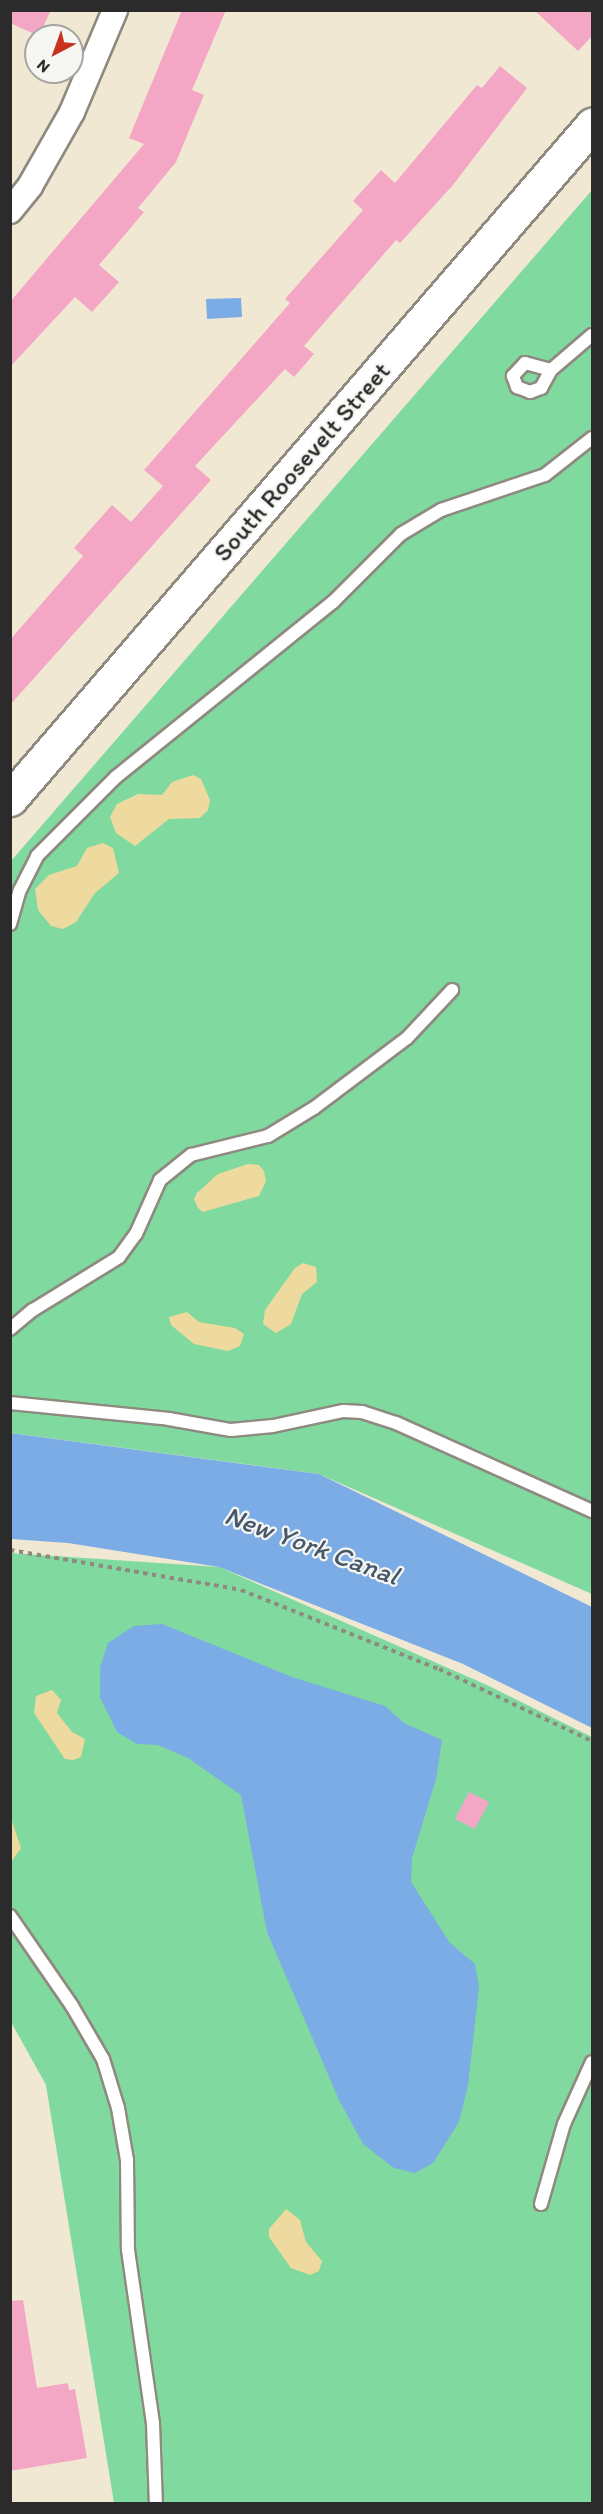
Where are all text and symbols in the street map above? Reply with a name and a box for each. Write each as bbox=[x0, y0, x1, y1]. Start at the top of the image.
north arrow bbox=[24, 24, 84, 84]
text: N bbox=[33, 56, 53, 77]
street label: South Roosevelt Street bbox=[207, 356, 397, 568]
water label: New York Canal bbox=[221, 1499, 403, 1591]

